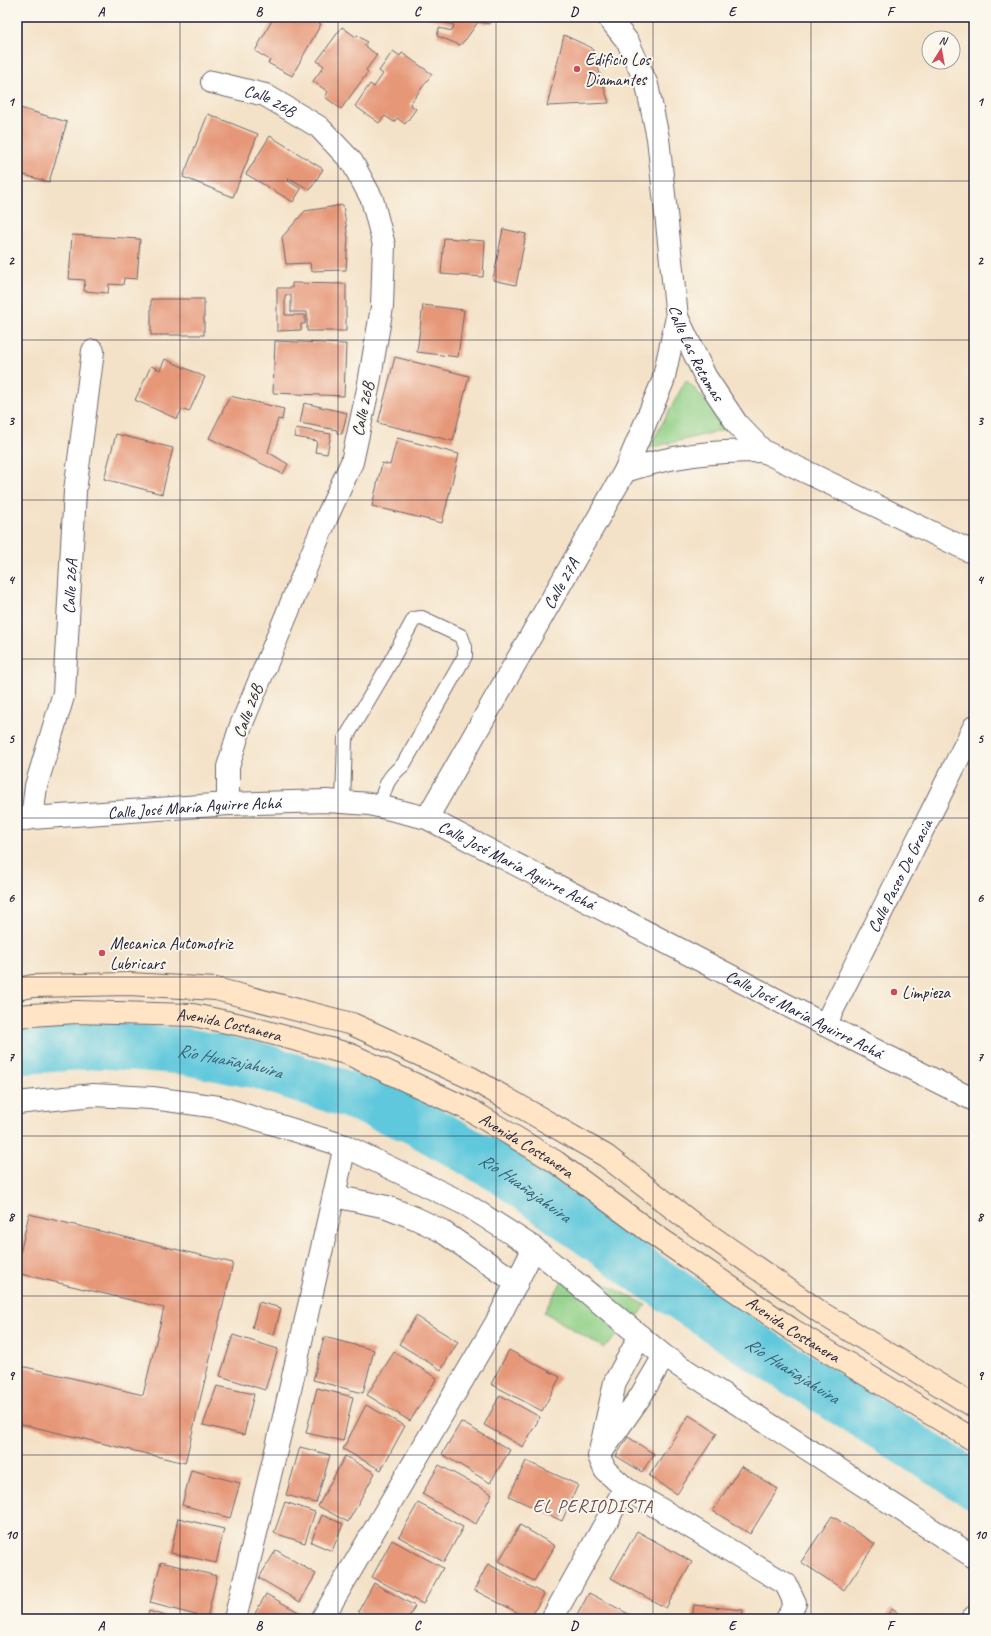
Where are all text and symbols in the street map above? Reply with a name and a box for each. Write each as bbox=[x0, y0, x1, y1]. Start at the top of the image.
text: A bbox=[98, 4, 106, 20]
text: B bbox=[256, 4, 264, 20]
text: C bbox=[414, 4, 422, 20]
text: D bbox=[570, 4, 579, 20]
text: E bbox=[729, 4, 738, 20]
text: F bbox=[887, 4, 896, 20]
north arrow bbox=[921, 30, 961, 70]
text: N bbox=[938, 33, 950, 48]
place label: Edificio Los Diamantes bbox=[585, 49, 652, 90]
marker: Edificio Los Diamantes bbox=[572, 64, 582, 74]
street label: Calle 26B bbox=[242, 80, 301, 122]
text: 1 bbox=[8, 94, 16, 110]
text: 1 bbox=[977, 94, 985, 110]
text: 2 bbox=[8, 253, 15, 269]
text: 2 bbox=[977, 253, 984, 269]
street label: Calle Las Retamas bbox=[665, 305, 730, 407]
street label: Calle 26B bbox=[347, 379, 379, 438]
text: 3 bbox=[8, 413, 15, 429]
text: 3 bbox=[977, 413, 984, 429]
street label: Calle 27A bbox=[538, 553, 584, 612]
street label: Calle 26A bbox=[58, 557, 82, 614]
text: 4 bbox=[8, 572, 16, 588]
text: 4 bbox=[977, 572, 985, 588]
street label: Calle 26B bbox=[228, 680, 268, 740]
text: 5 bbox=[8, 731, 15, 747]
text: 5 bbox=[977, 731, 984, 747]
street label: Calle José María Aguirre Achá bbox=[107, 792, 283, 823]
street label: Calle Paseo De Gracia bbox=[863, 814, 938, 936]
street label: Calle José María Aguirre Achá bbox=[435, 815, 600, 915]
text: 6 bbox=[8, 890, 15, 906]
text: 6 bbox=[977, 890, 984, 906]
place label: Mecanica Automotriz Lubricars bbox=[110, 933, 234, 974]
marker: Mecanica Automotriz Lubricars bbox=[97, 948, 107, 958]
street label: Calle José María Aguirre Achá bbox=[722, 965, 888, 1064]
place label: Limpieza bbox=[902, 982, 952, 1003]
marker: Limpieza bbox=[889, 987, 899, 997]
street label: Avenida Costanera bbox=[176, 1004, 285, 1046]
water label: Río Huañajahuira bbox=[176, 1040, 287, 1084]
text: 7 bbox=[8, 1049, 15, 1065]
text: 7 bbox=[977, 1049, 984, 1065]
street label: Avenida Costanera bbox=[476, 1108, 579, 1183]
water label: Río Huañajahuira bbox=[475, 1149, 577, 1228]
text: 8 bbox=[8, 1209, 16, 1225]
text: 8 bbox=[977, 1209, 985, 1225]
street label: Avenida Costanera bbox=[742, 1291, 845, 1368]
water label: Río Huañajahuira bbox=[741, 1332, 845, 1409]
text: 9 bbox=[8, 1368, 15, 1384]
text: 9 bbox=[977, 1368, 984, 1384]
district label: EL PERIODISTA bbox=[533, 1495, 653, 1517]
text: 10 bbox=[5, 1527, 18, 1543]
text: 10 bbox=[974, 1527, 987, 1543]
text: A bbox=[98, 1618, 106, 1634]
text: B bbox=[256, 1618, 264, 1634]
text: C bbox=[414, 1618, 422, 1634]
text: D bbox=[570, 1618, 579, 1634]
text: E bbox=[729, 1618, 738, 1634]
text: F bbox=[887, 1618, 896, 1634]

